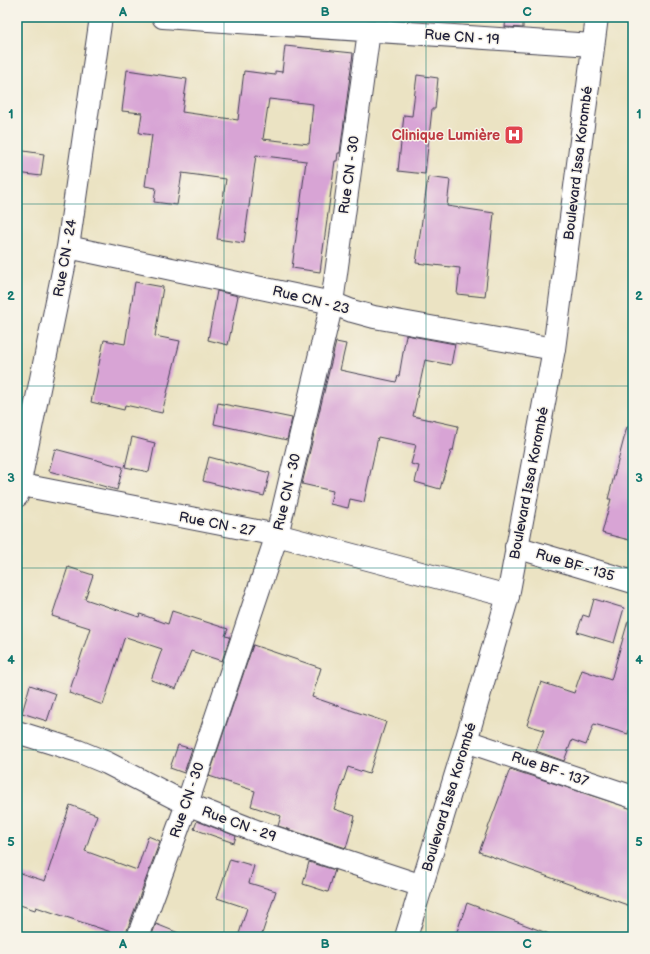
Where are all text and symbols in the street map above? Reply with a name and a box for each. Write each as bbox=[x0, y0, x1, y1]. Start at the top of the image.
text: A bbox=[118, 4, 127, 20]
text: B bbox=[320, 4, 330, 20]
text: C bbox=[522, 4, 532, 20]
street label: Rue CN - 19 bbox=[424, 26, 500, 48]
street label: Boulevard Issa Korombé bbox=[560, 84, 596, 241]
text: 1 bbox=[8, 106, 14, 122]
text: 1 bbox=[636, 106, 642, 122]
hospital icon: Clinique Lumière bbox=[503, 124, 525, 146]
place label: Clinique Lumière bbox=[392, 127, 500, 144]
street label: Rue CN - 30 bbox=[335, 135, 363, 215]
street label: Rue CN - 24 bbox=[50, 217, 80, 298]
street label: Rue CN - 23 bbox=[271, 282, 351, 318]
text: 2 bbox=[7, 288, 15, 304]
text: 2 bbox=[635, 288, 643, 304]
street label: Boulevard Issa Korombé bbox=[506, 405, 552, 561]
street label: Rue CN - 30 bbox=[270, 452, 304, 532]
text: 3 bbox=[7, 470, 15, 486]
text: 3 bbox=[635, 470, 643, 486]
street label: Rue CN - 27 bbox=[178, 508, 257, 540]
street label: Rue BF - 135 bbox=[534, 545, 616, 585]
text: 4 bbox=[7, 652, 15, 668]
text: 4 bbox=[635, 652, 643, 668]
street label: Boulevard Issa Korombé bbox=[418, 720, 480, 874]
street label: Rue BF - 137 bbox=[509, 748, 591, 790]
street label: Rue CN - 30 bbox=[166, 760, 208, 840]
street label: Rue CN - 29 bbox=[199, 803, 279, 845]
text: 5 bbox=[7, 834, 15, 850]
text: 5 bbox=[635, 834, 643, 850]
text: A bbox=[118, 936, 127, 952]
text: B bbox=[320, 936, 330, 952]
text: C bbox=[522, 936, 532, 952]

